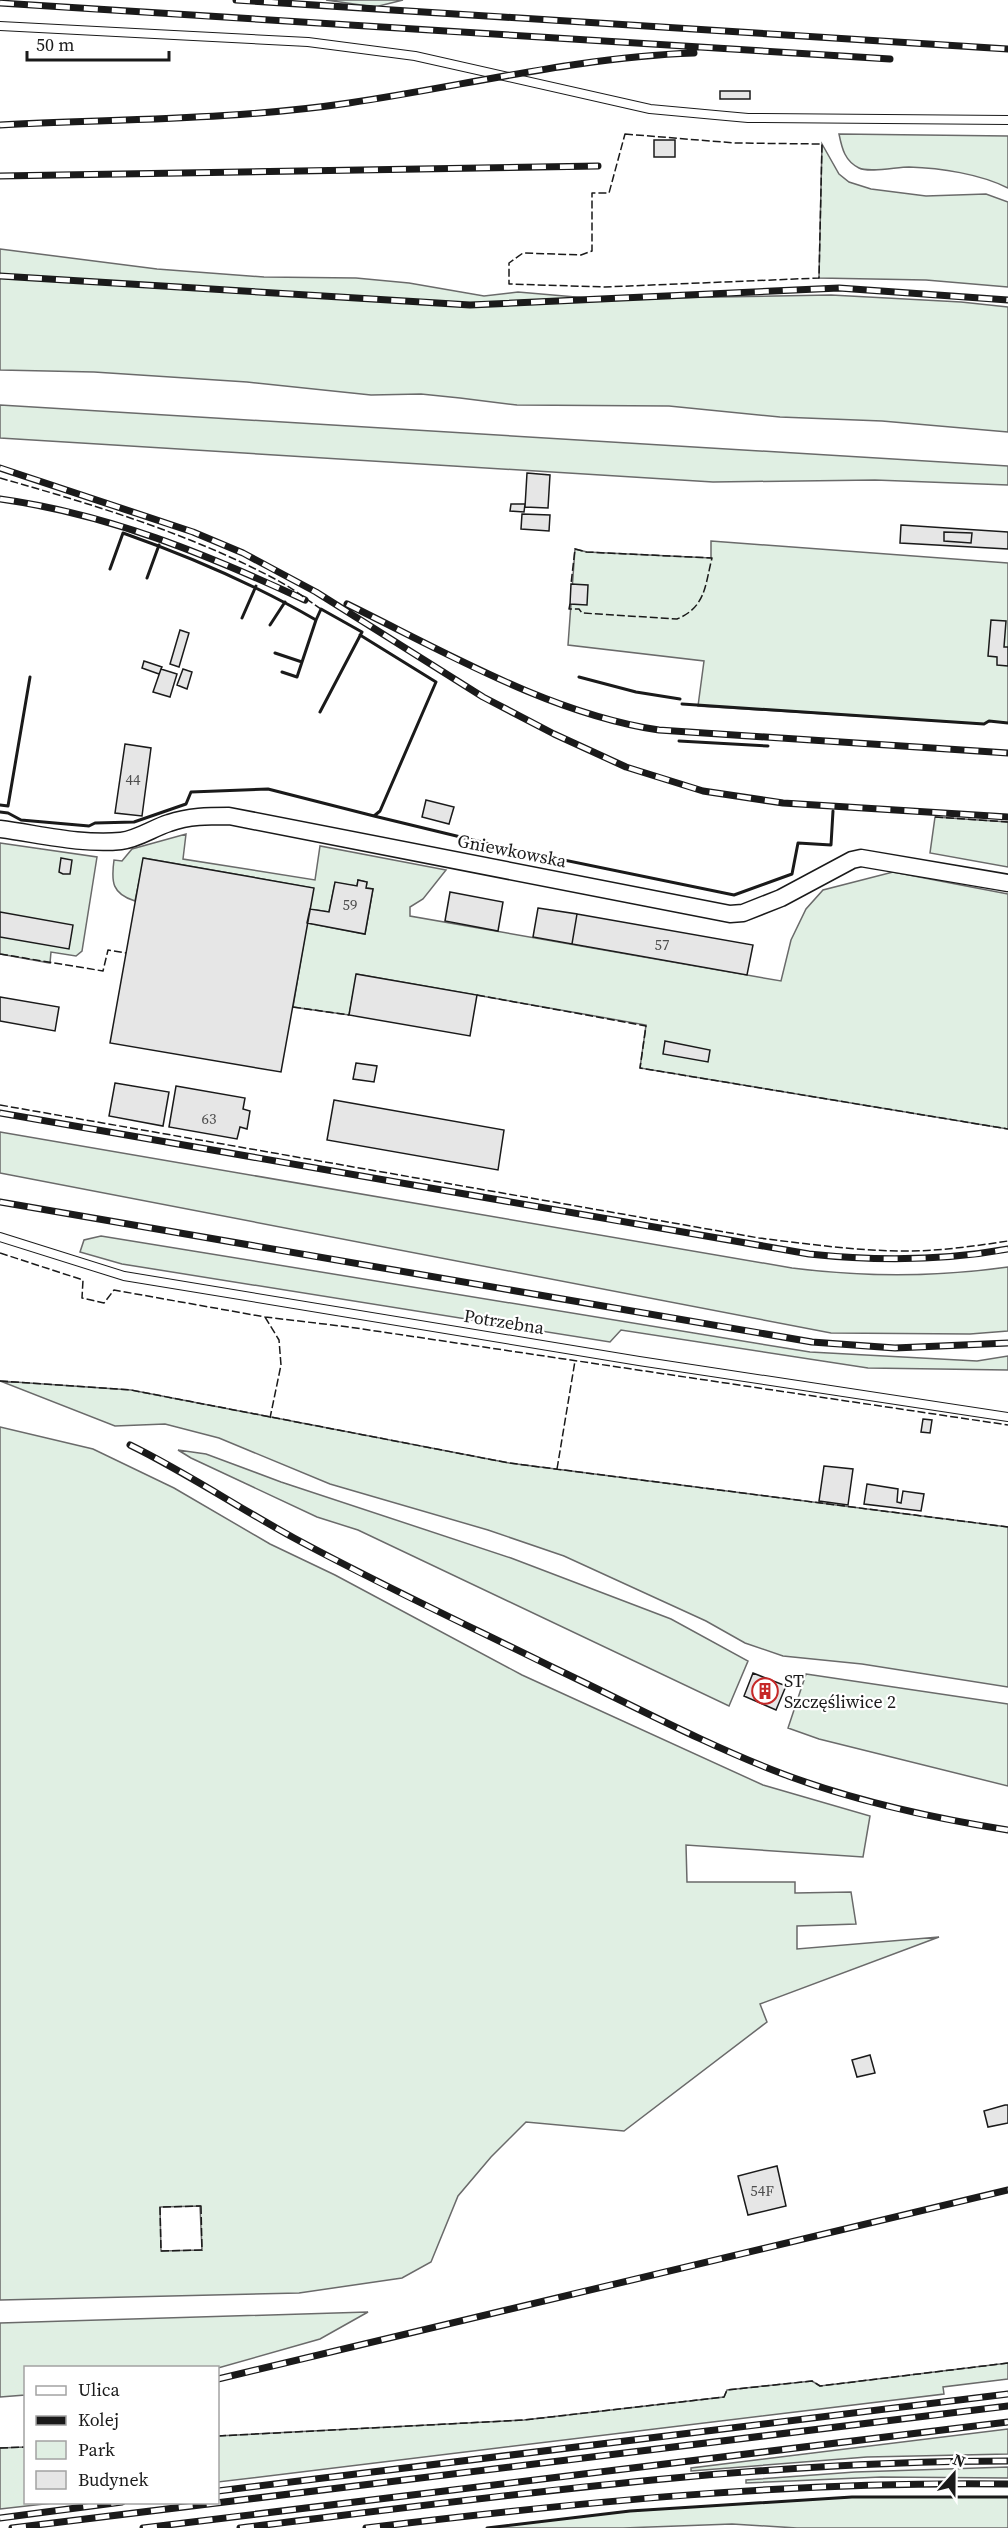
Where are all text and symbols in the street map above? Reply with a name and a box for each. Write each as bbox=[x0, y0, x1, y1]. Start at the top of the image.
scale bar bbox=[27, 24, 170, 62]
text: 50 m bbox=[36, 32, 74, 57]
house number: 44 bbox=[125, 769, 141, 790]
street label: Gniewkowska bbox=[455, 828, 570, 873]
house number: 59 bbox=[342, 894, 358, 915]
house number: 57 bbox=[654, 934, 670, 955]
house number: 63 bbox=[201, 1108, 217, 1129]
street label: Potrzebna bbox=[462, 1303, 547, 1340]
place label: ST Szczęśliwice 2 bbox=[784, 1668, 896, 1714]
building icon: ST Szczęśliwice 2 bbox=[750, 1676, 780, 1706]
house number: 54F bbox=[750, 2180, 774, 2201]
legend bbox=[24, 2366, 219, 2504]
text: Ulica bbox=[78, 2377, 121, 2402]
text: Kolej bbox=[78, 2407, 119, 2432]
text: Park bbox=[78, 2437, 115, 2462]
north arrow bbox=[924, 2444, 984, 2504]
text: N bbox=[950, 2448, 969, 2472]
text: Budynek bbox=[78, 2467, 148, 2492]

